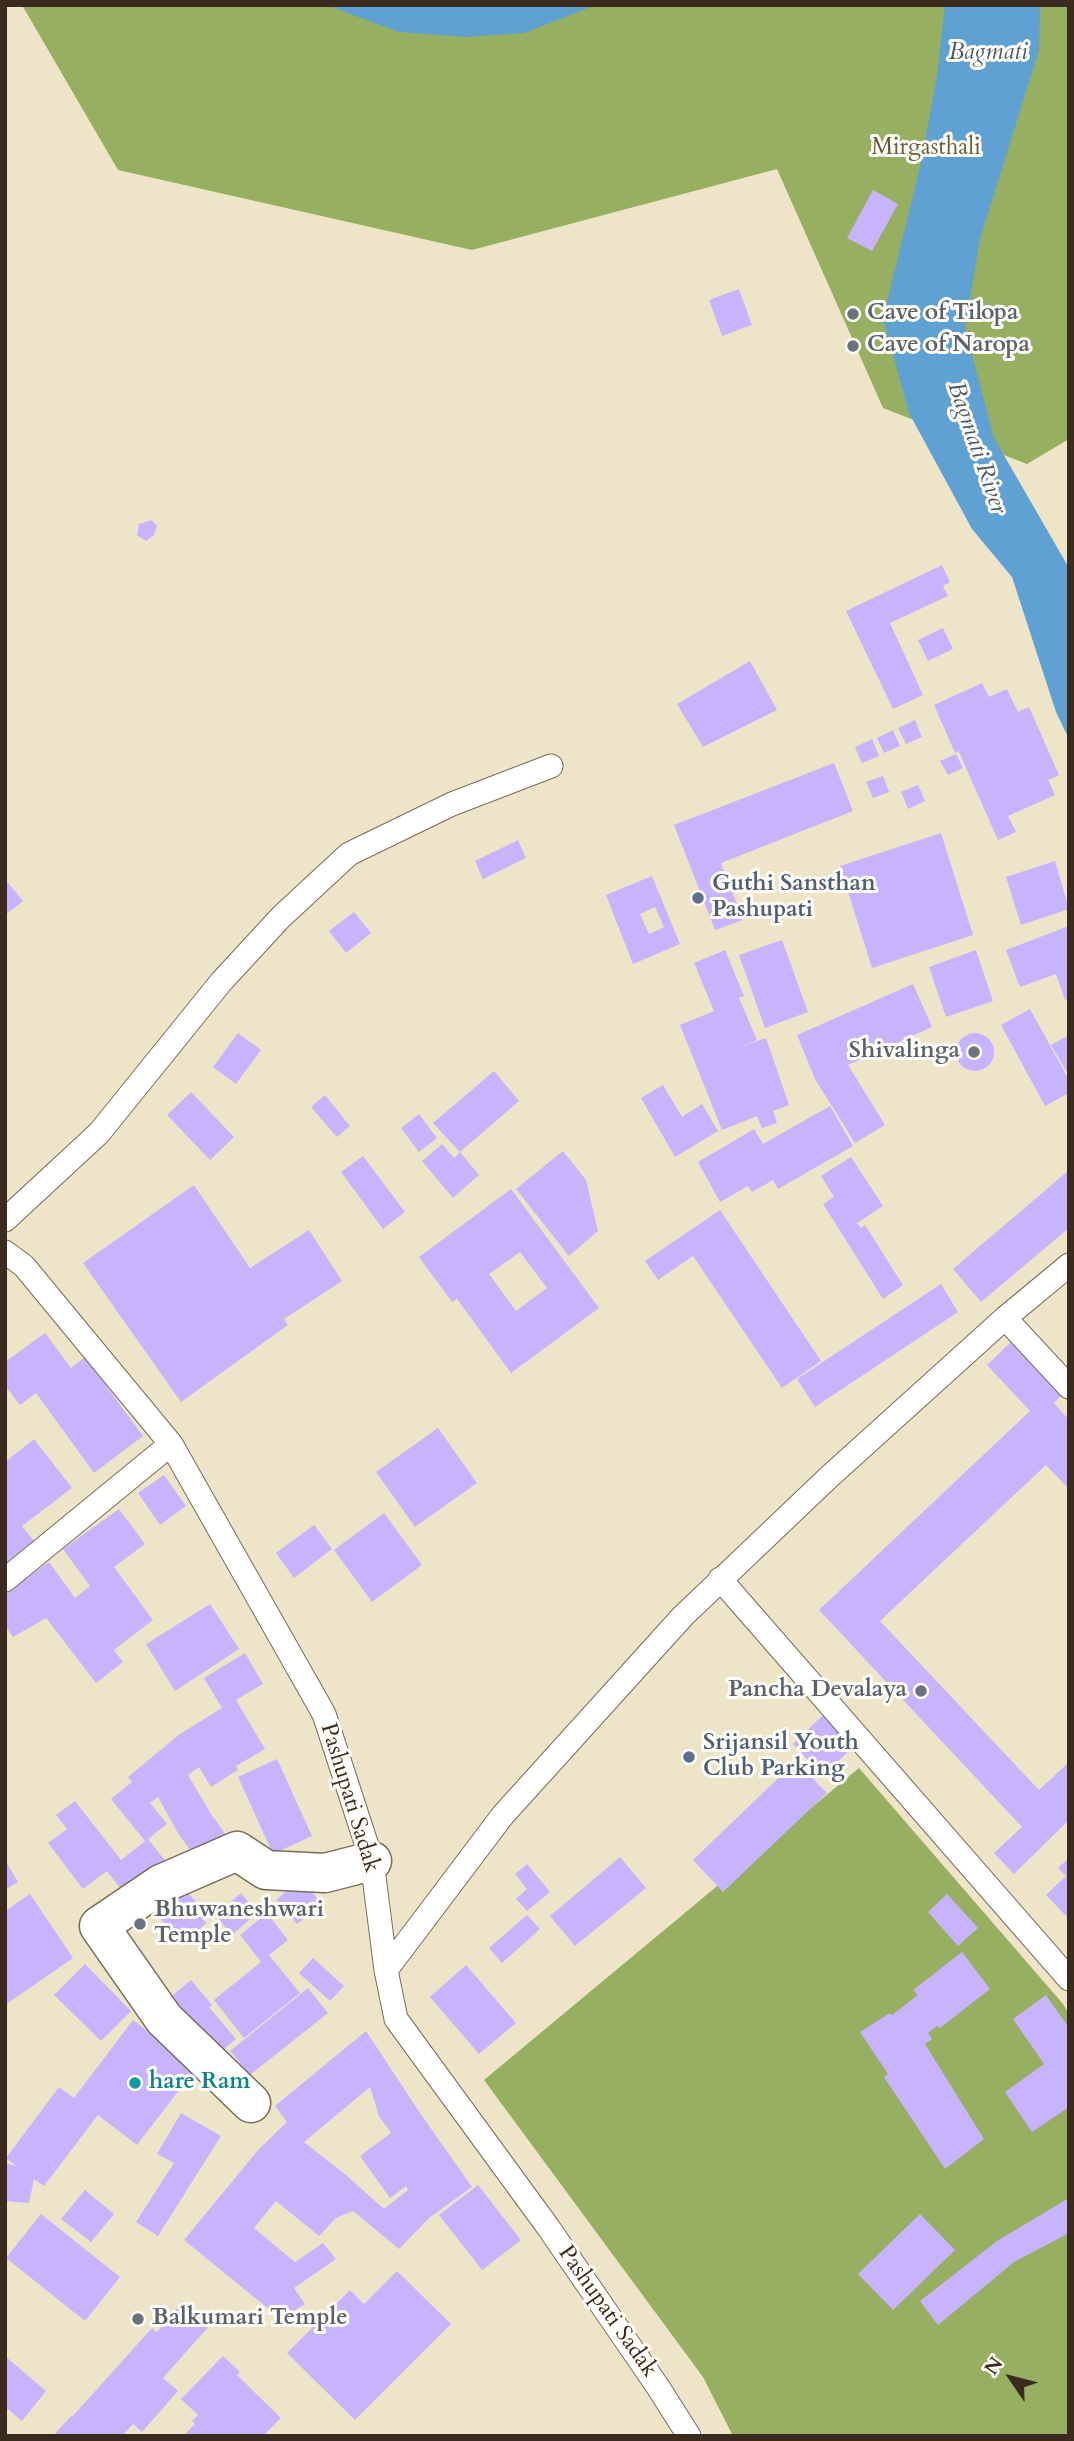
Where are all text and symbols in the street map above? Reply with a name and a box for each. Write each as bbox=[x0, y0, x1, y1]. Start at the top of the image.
water label: Bagmati bbox=[948, 39, 1028, 67]
park label: Mirgasthali bbox=[871, 135, 981, 163]
place label: Cave of Tilopa bbox=[867, 300, 1018, 328]
marker: Cave of Tilopa bbox=[845, 306, 861, 322]
place label: Cave of Naropa bbox=[867, 332, 1030, 360]
marker: Cave of Naropa bbox=[845, 338, 861, 354]
water label: Bagmati River bbox=[940, 378, 1012, 518]
place label: Guthi Sansthan Pashupati bbox=[712, 871, 876, 925]
marker: Guthi Sansthan Pashupati bbox=[690, 890, 706, 906]
place label: Shivalinga bbox=[849, 1038, 960, 1066]
marker: Shivalinga bbox=[966, 1044, 982, 1060]
place label: Pancha Devalaya bbox=[728, 1677, 907, 1705]
marker: Pancha Devalaya bbox=[913, 1683, 929, 1699]
street label: Pashupati Sadak bbox=[313, 1720, 385, 1876]
place label: Srijansil Youth Club Parking bbox=[703, 1730, 859, 1784]
marker: Srijansil Youth Club Parking bbox=[681, 1749, 697, 1765]
place label: Bhuwaneshwari Temple bbox=[154, 1897, 324, 1951]
marker: Bhuwaneshwari Temple bbox=[132, 1916, 148, 1932]
place label: hare Ram bbox=[149, 2069, 251, 2097]
marker: hare Ram bbox=[127, 2075, 143, 2091]
street label: Pashupati Sadak bbox=[551, 2241, 663, 2383]
place label: Balkumari Temple bbox=[152, 2305, 348, 2333]
marker: Balkumari Temple bbox=[130, 2311, 146, 2327]
north arrow bbox=[976, 2343, 1046, 2413]
text: N bbox=[978, 2352, 1009, 2380]

